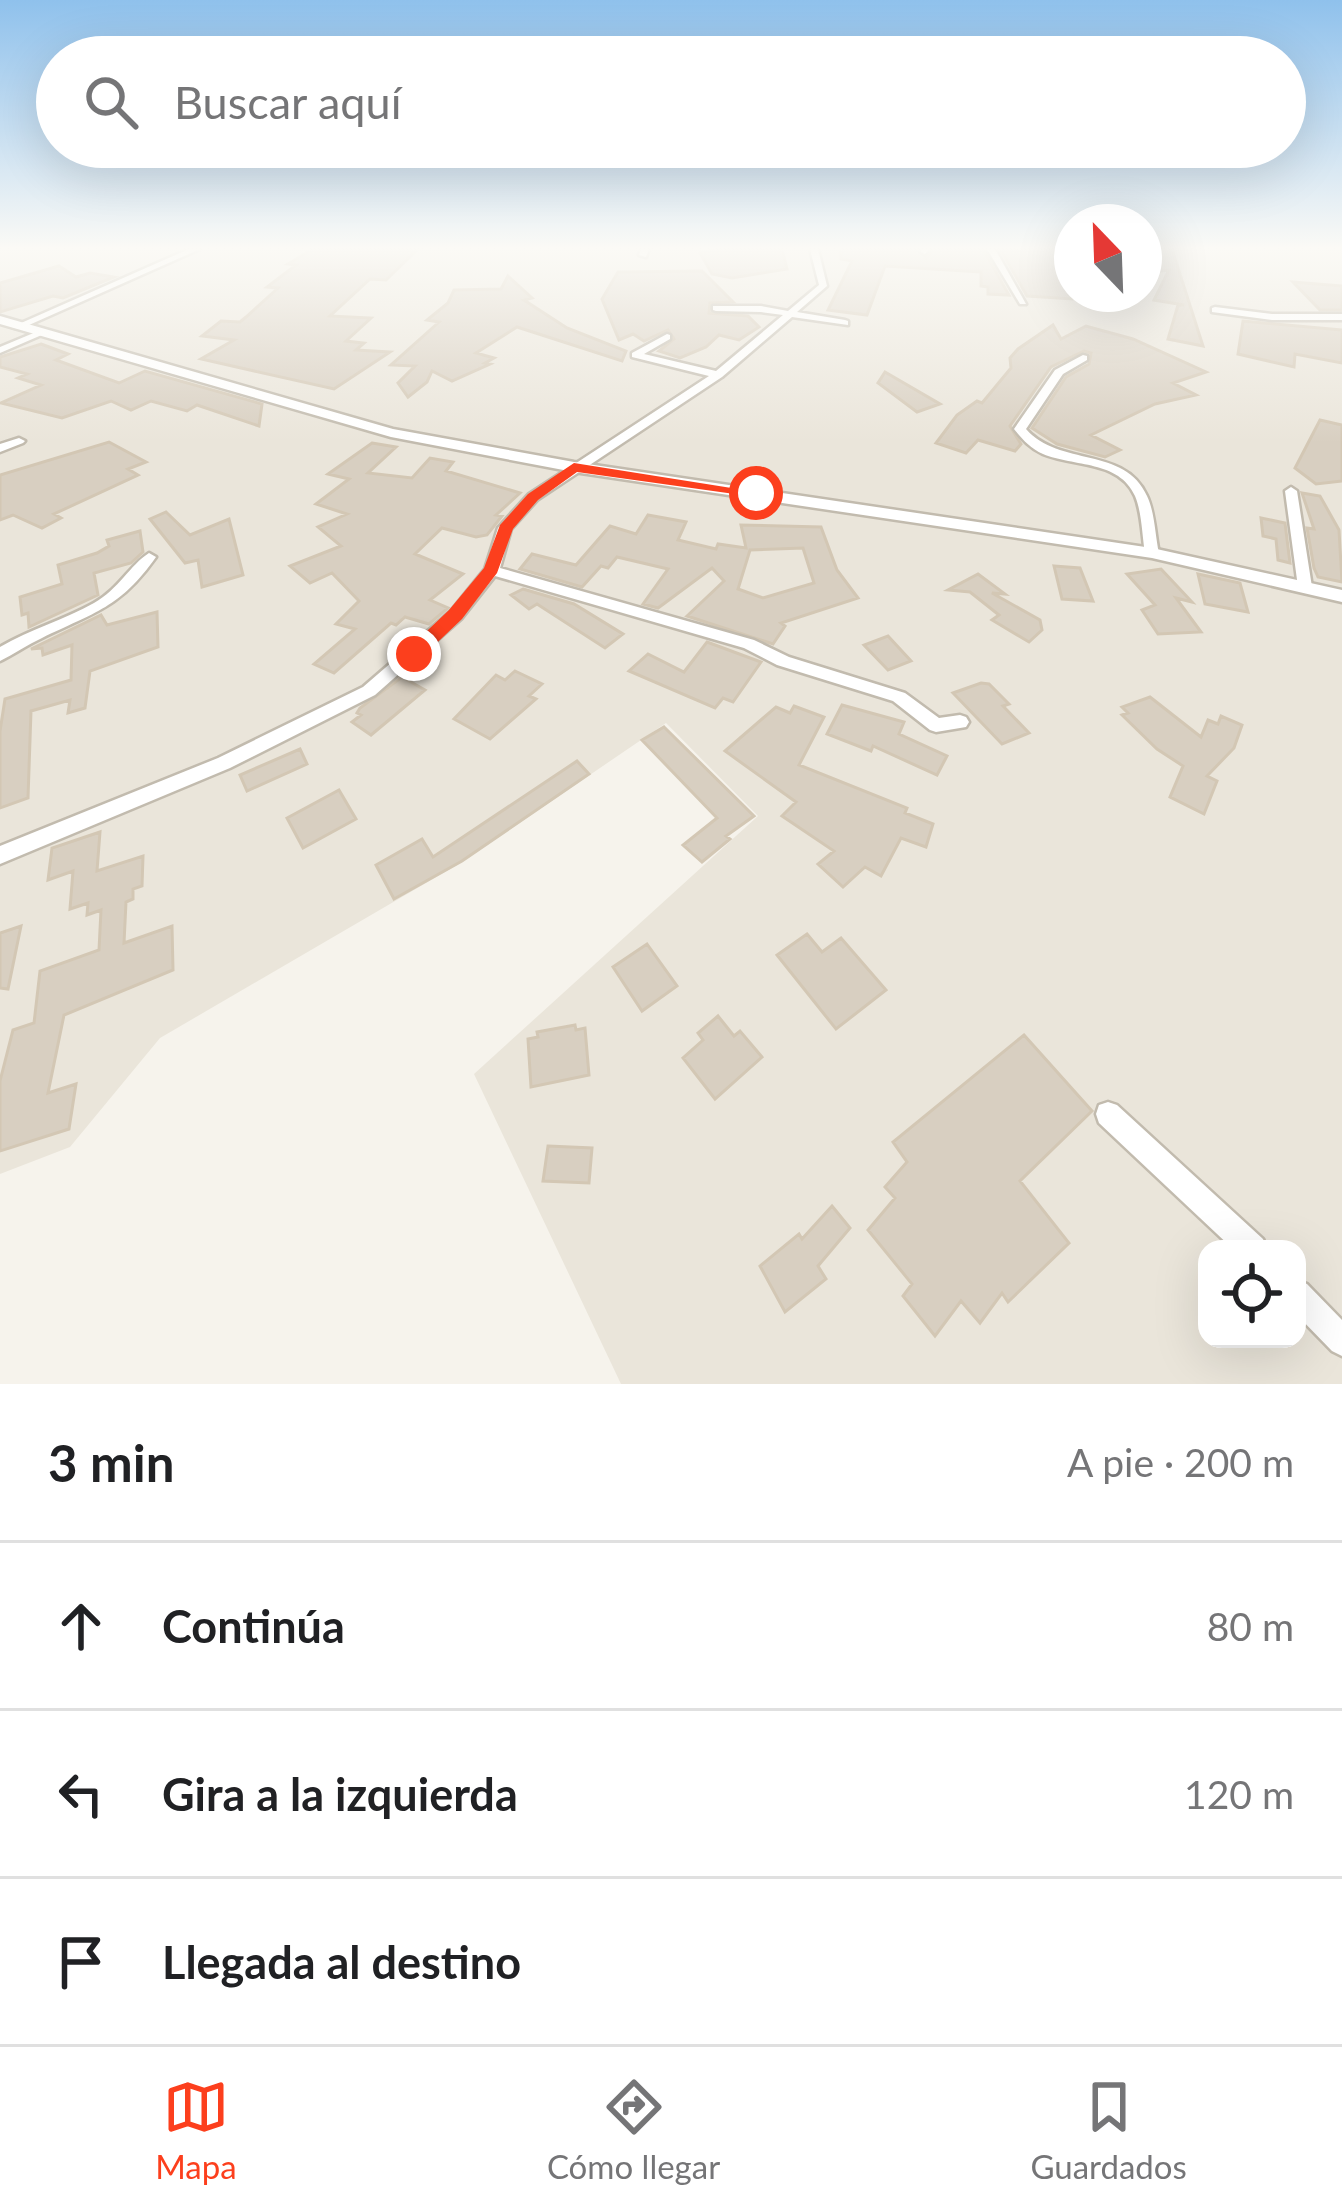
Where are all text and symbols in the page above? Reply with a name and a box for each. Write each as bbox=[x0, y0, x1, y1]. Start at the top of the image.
search box bbox=[36, 36, 1306, 168]
icon: search bbox=[78, 69, 144, 135]
text: Buscar aquí bbox=[174, 75, 401, 129]
north arrow bbox=[1054, 204, 1162, 312]
route start bbox=[729, 466, 783, 520]
route end bbox=[387, 627, 441, 681]
map controls bbox=[1198, 1240, 1306, 1348]
button: locate bbox=[1198, 1240, 1306, 1348]
text: 3 min bbox=[48, 1432, 174, 1493]
text: A pie · 200 m bbox=[1067, 1439, 1294, 1485]
icon: ahead bbox=[48, 1593, 114, 1659]
text: Continúa bbox=[162, 1599, 345, 1653]
text: 80 m bbox=[1207, 1603, 1294, 1649]
icon: left bbox=[48, 1761, 114, 1827]
text: Gira a la izquierda bbox=[162, 1767, 518, 1821]
text: 120 m bbox=[1184, 1771, 1294, 1817]
icon: arrive bbox=[48, 1929, 114, 1995]
text: Llegada al destino bbox=[162, 1935, 521, 1989]
tab: Mapa bbox=[155, 2074, 237, 2186]
tab: Cómo llegar bbox=[547, 2074, 720, 2186]
tab: Guardados bbox=[1030, 2074, 1187, 2186]

